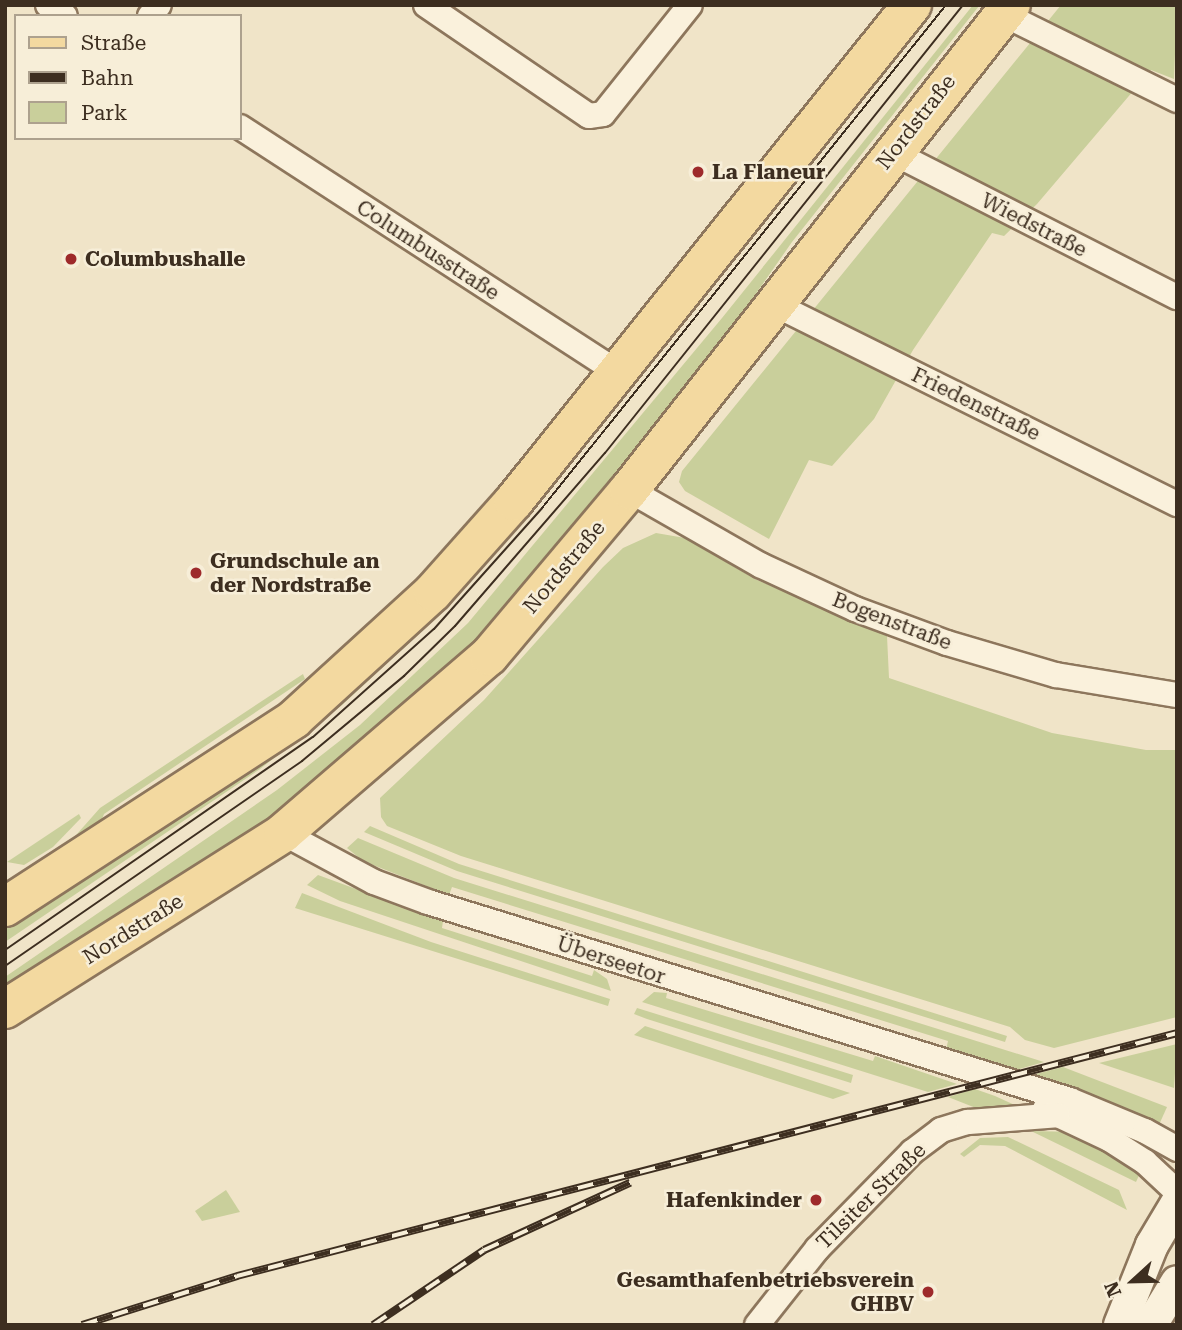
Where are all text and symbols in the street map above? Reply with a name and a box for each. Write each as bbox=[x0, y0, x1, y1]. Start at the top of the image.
legend bbox=[14, 14, 242, 140]
text: Straße bbox=[81, 31, 146, 55]
text: Bahn bbox=[81, 66, 133, 90]
street label: Nordstraße bbox=[871, 69, 961, 175]
text: Park bbox=[81, 101, 127, 125]
place label: La Flaneur bbox=[712, 159, 825, 185]
marker: La Flaneur bbox=[690, 164, 706, 180]
street label: Wiedstraße bbox=[977, 188, 1091, 262]
street label: Columbusstraße bbox=[352, 194, 504, 306]
place label: Columbushalle bbox=[85, 246, 246, 272]
marker: Columbushalle bbox=[63, 251, 79, 267]
street label: Friedenstraße bbox=[908, 362, 1044, 446]
street label: Nordstraße bbox=[518, 515, 610, 619]
place label: Grundschule an der Nordstraße bbox=[210, 548, 380, 598]
marker: Grundschule an der Nordstraße bbox=[188, 565, 204, 581]
street label: Bogenstraße bbox=[829, 587, 955, 655]
street label: Nordstraße bbox=[78, 888, 188, 970]
street label: Überseetor bbox=[553, 931, 669, 989]
street label: Tilsiter Straße bbox=[811, 1138, 931, 1254]
place label: Hafenkinder bbox=[666, 1187, 802, 1213]
marker: Hafenkinder bbox=[808, 1192, 824, 1208]
north arrow bbox=[1098, 1246, 1168, 1316]
place label: Gesamthafenbetriebsverein GHBV bbox=[617, 1267, 914, 1317]
text: N bbox=[1100, 1278, 1126, 1300]
marker: Gesamthafenbetriebsverein GHBV bbox=[920, 1284, 936, 1300]

